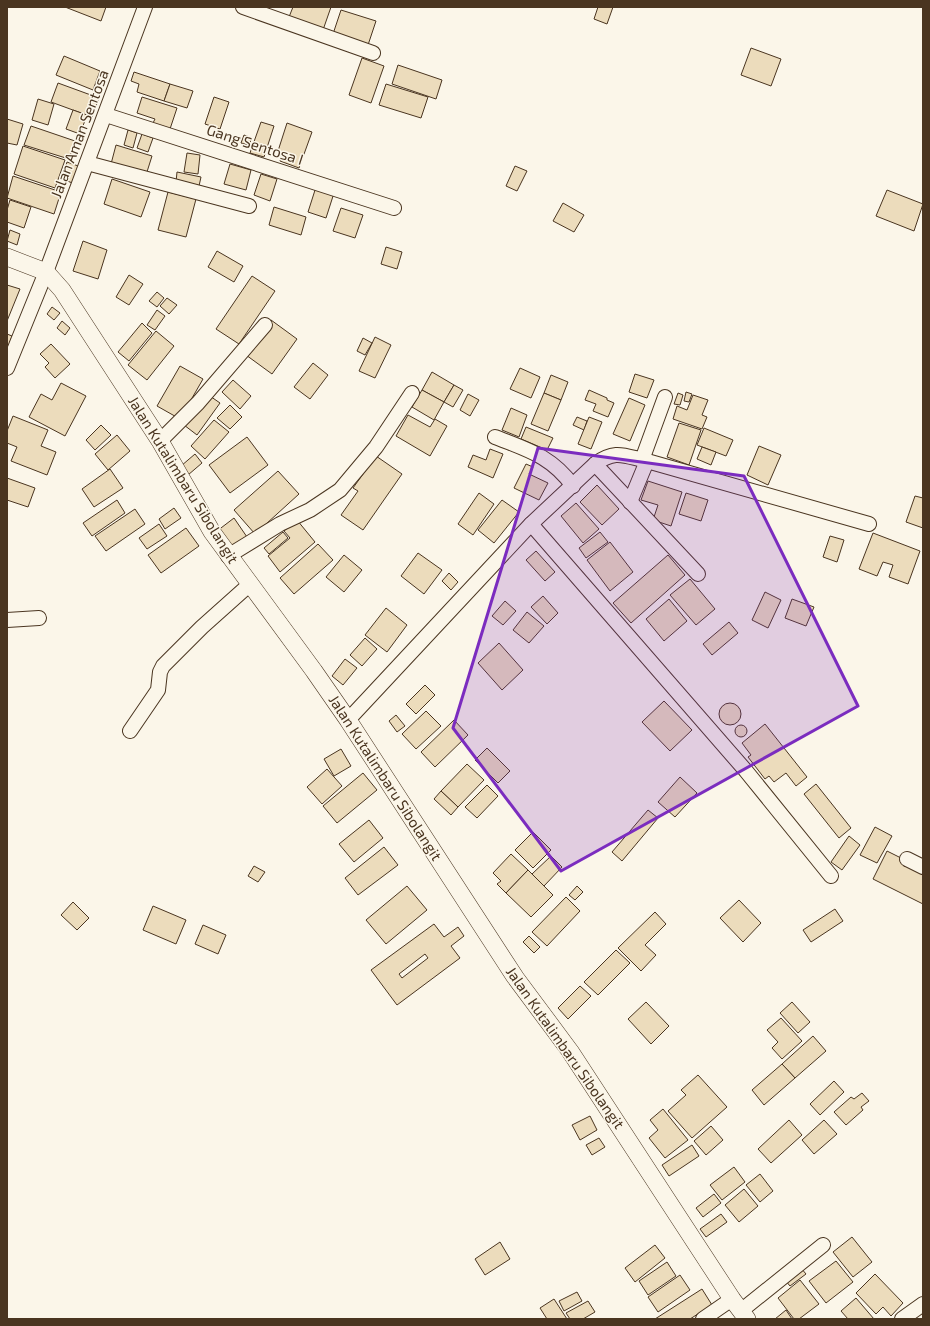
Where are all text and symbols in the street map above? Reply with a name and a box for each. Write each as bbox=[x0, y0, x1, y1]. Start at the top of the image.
street label: Jalan Aman Sentosa bbox=[46, 67, 112, 200]
street label: Gang Sentosa I bbox=[205, 120, 306, 168]
street label: Jalan Kutalimbaru Sibolangit bbox=[125, 393, 243, 567]
street label: Jalan Kutalimbaru Sibolangit bbox=[326, 691, 446, 864]
street label: Jalan Kutalimbaru Sibolangit bbox=[503, 963, 629, 1132]

